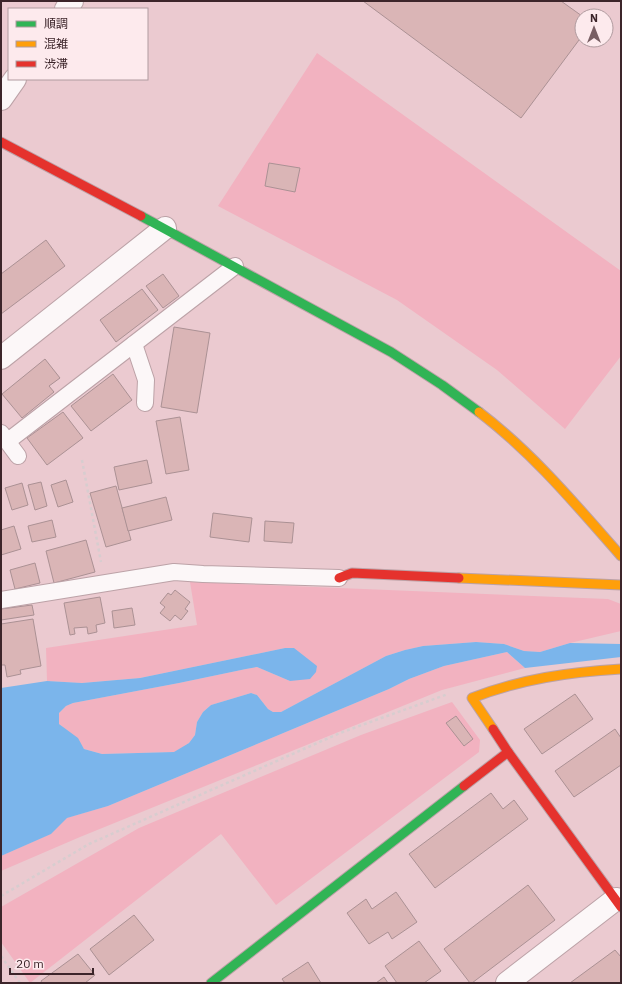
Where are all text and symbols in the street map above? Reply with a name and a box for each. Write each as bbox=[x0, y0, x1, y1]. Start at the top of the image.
legend bbox=[8, 8, 148, 80]
north arrow bbox=[574, 8, 614, 48]
text: N bbox=[590, 11, 598, 25]
text: 順調 bbox=[44, 16, 68, 31]
text: 混雑 bbox=[44, 36, 68, 51]
text: 渋滞 bbox=[44, 56, 68, 71]
scale bar bbox=[10, 950, 93, 976]
text: 20 m bbox=[16, 956, 44, 971]

